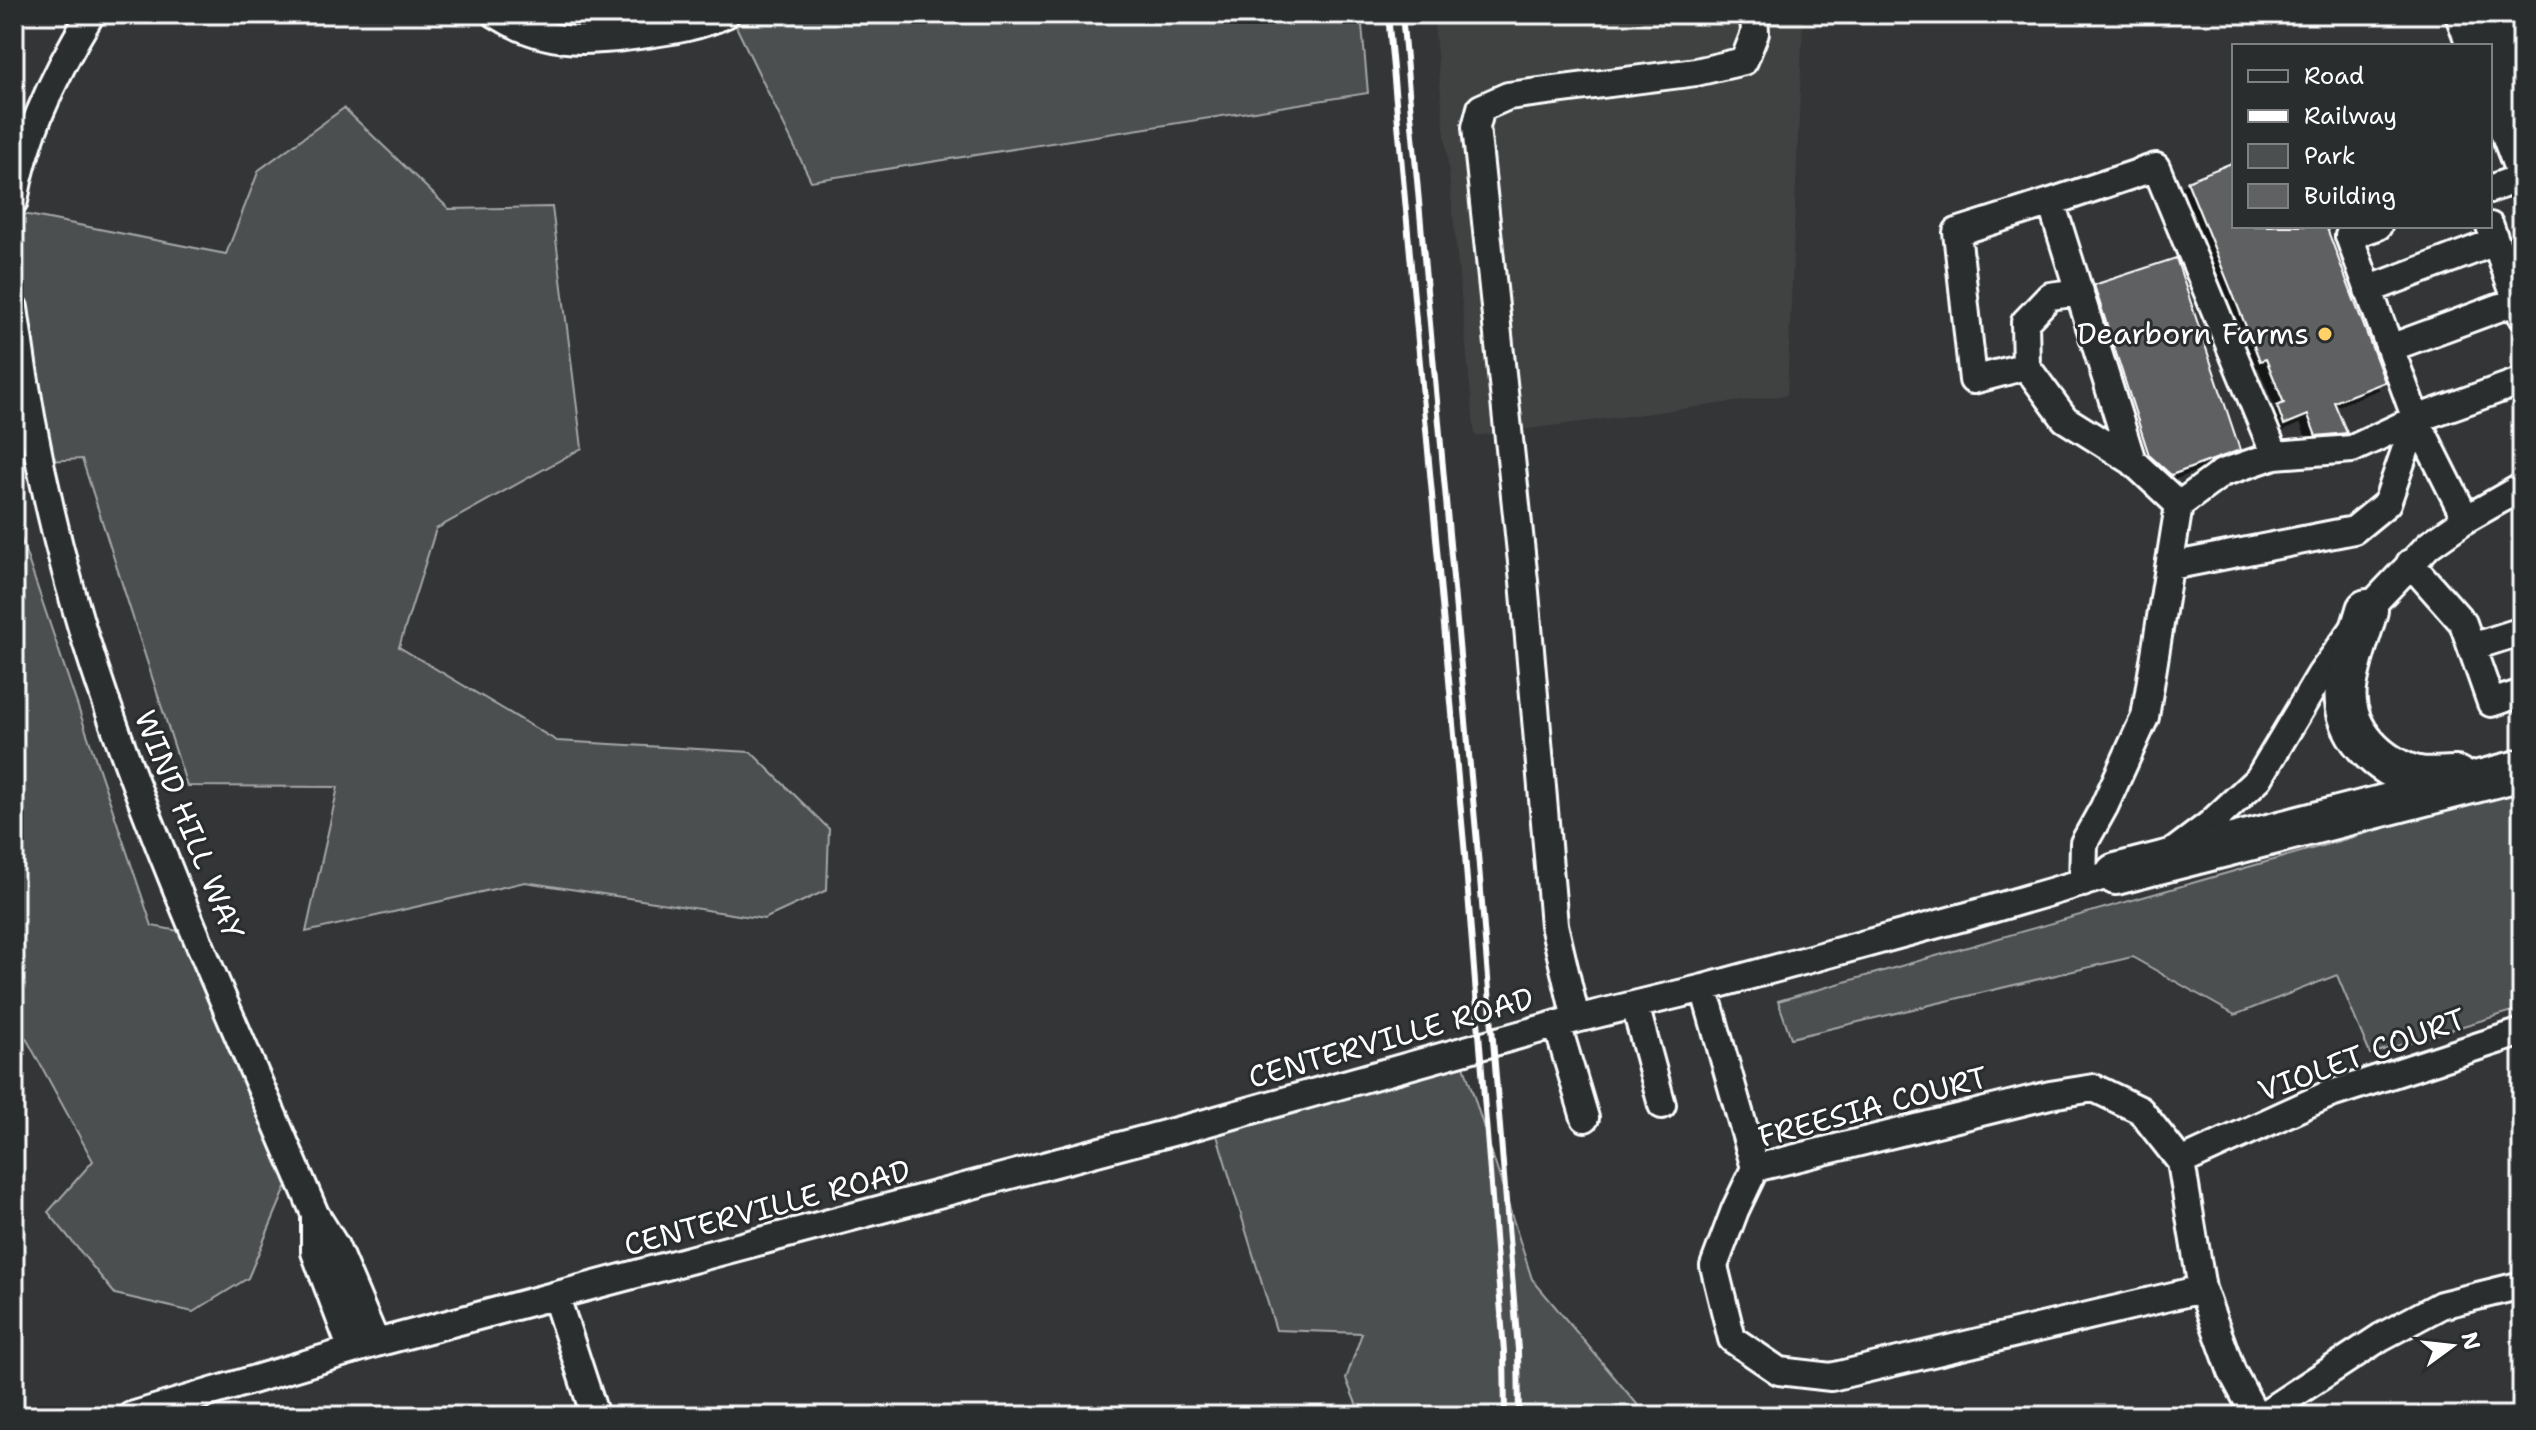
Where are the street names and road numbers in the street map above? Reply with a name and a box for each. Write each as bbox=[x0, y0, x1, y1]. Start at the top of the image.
street label: WIND HILL WAY bbox=[125, 704, 254, 946]
street label: CENTERVILLE ROAD bbox=[1243, 977, 1538, 1098]
street label: VIOLET COURT bbox=[2252, 998, 2471, 1111]
street label: FREESIA COURT bbox=[1754, 1056, 1992, 1157]
street label: CENTERVILLE ROAD bbox=[619, 1150, 915, 1265]

